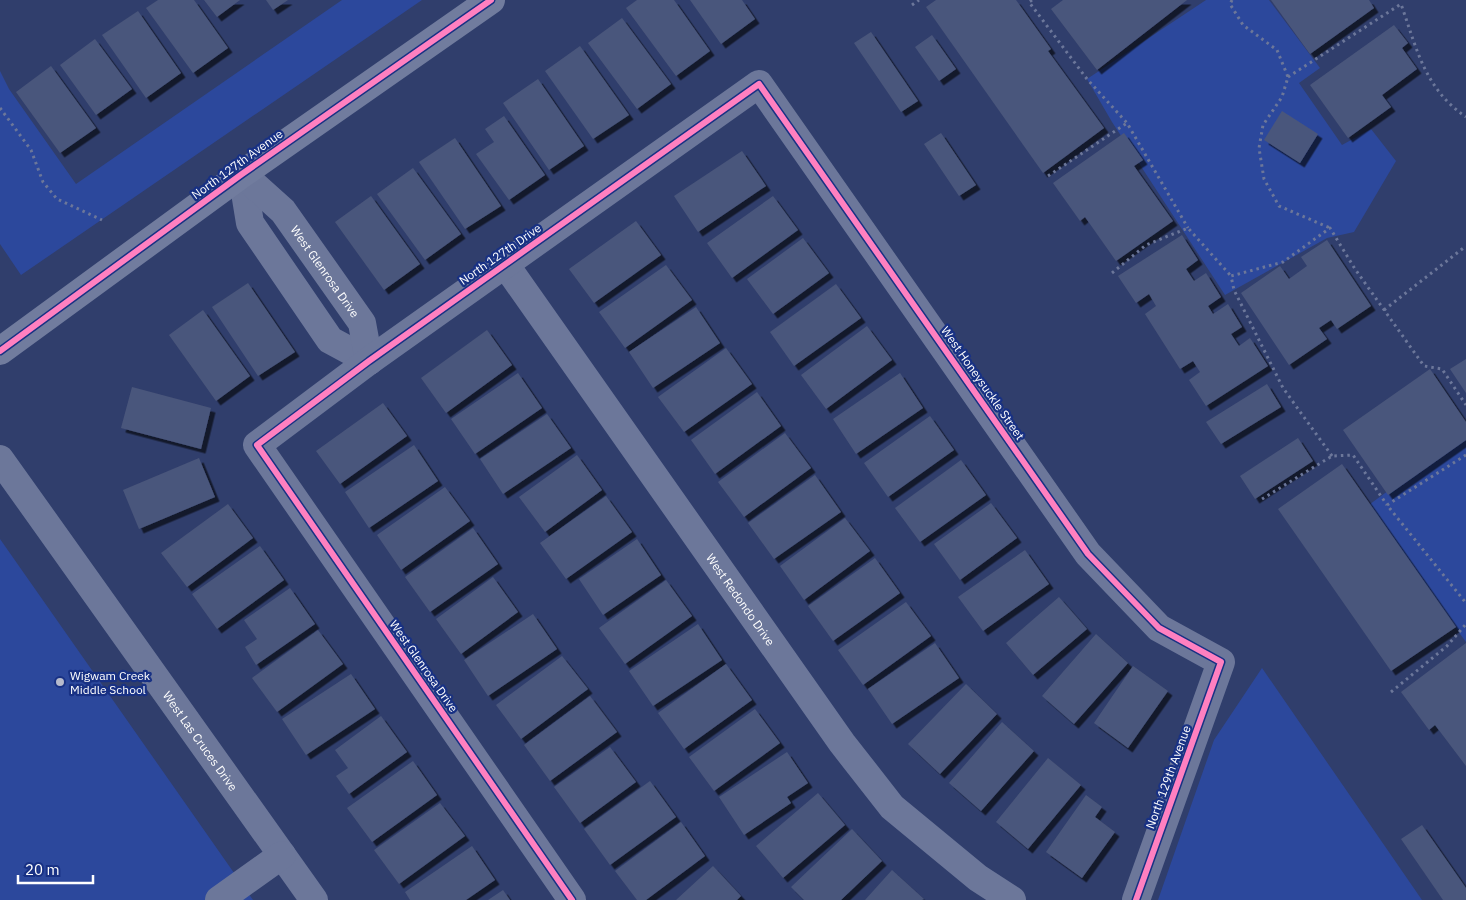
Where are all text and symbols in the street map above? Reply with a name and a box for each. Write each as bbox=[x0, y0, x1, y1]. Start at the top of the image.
street label: North 127th Avenue bbox=[188, 126, 286, 202]
street label: North 127th Drive bbox=[456, 220, 544, 288]
street label: West Glenrosa Drive bbox=[288, 222, 363, 321]
street label: West Honeysuckle Street bbox=[938, 323, 1028, 443]
street label: West Redondo Drive bbox=[703, 550, 779, 649]
street label: West Glenrosa Drive bbox=[387, 617, 462, 715]
place label: Wigwam Creek Middle School bbox=[70, 668, 151, 697]
marker: Wigwam Creek Middle School bbox=[54, 676, 66, 688]
street label: West Las Cruces Drive bbox=[160, 688, 242, 794]
street label: North 129th Avenue bbox=[1142, 723, 1194, 831]
scale bar bbox=[18, 852, 92, 884]
text: 20 m bbox=[25, 860, 60, 879]

